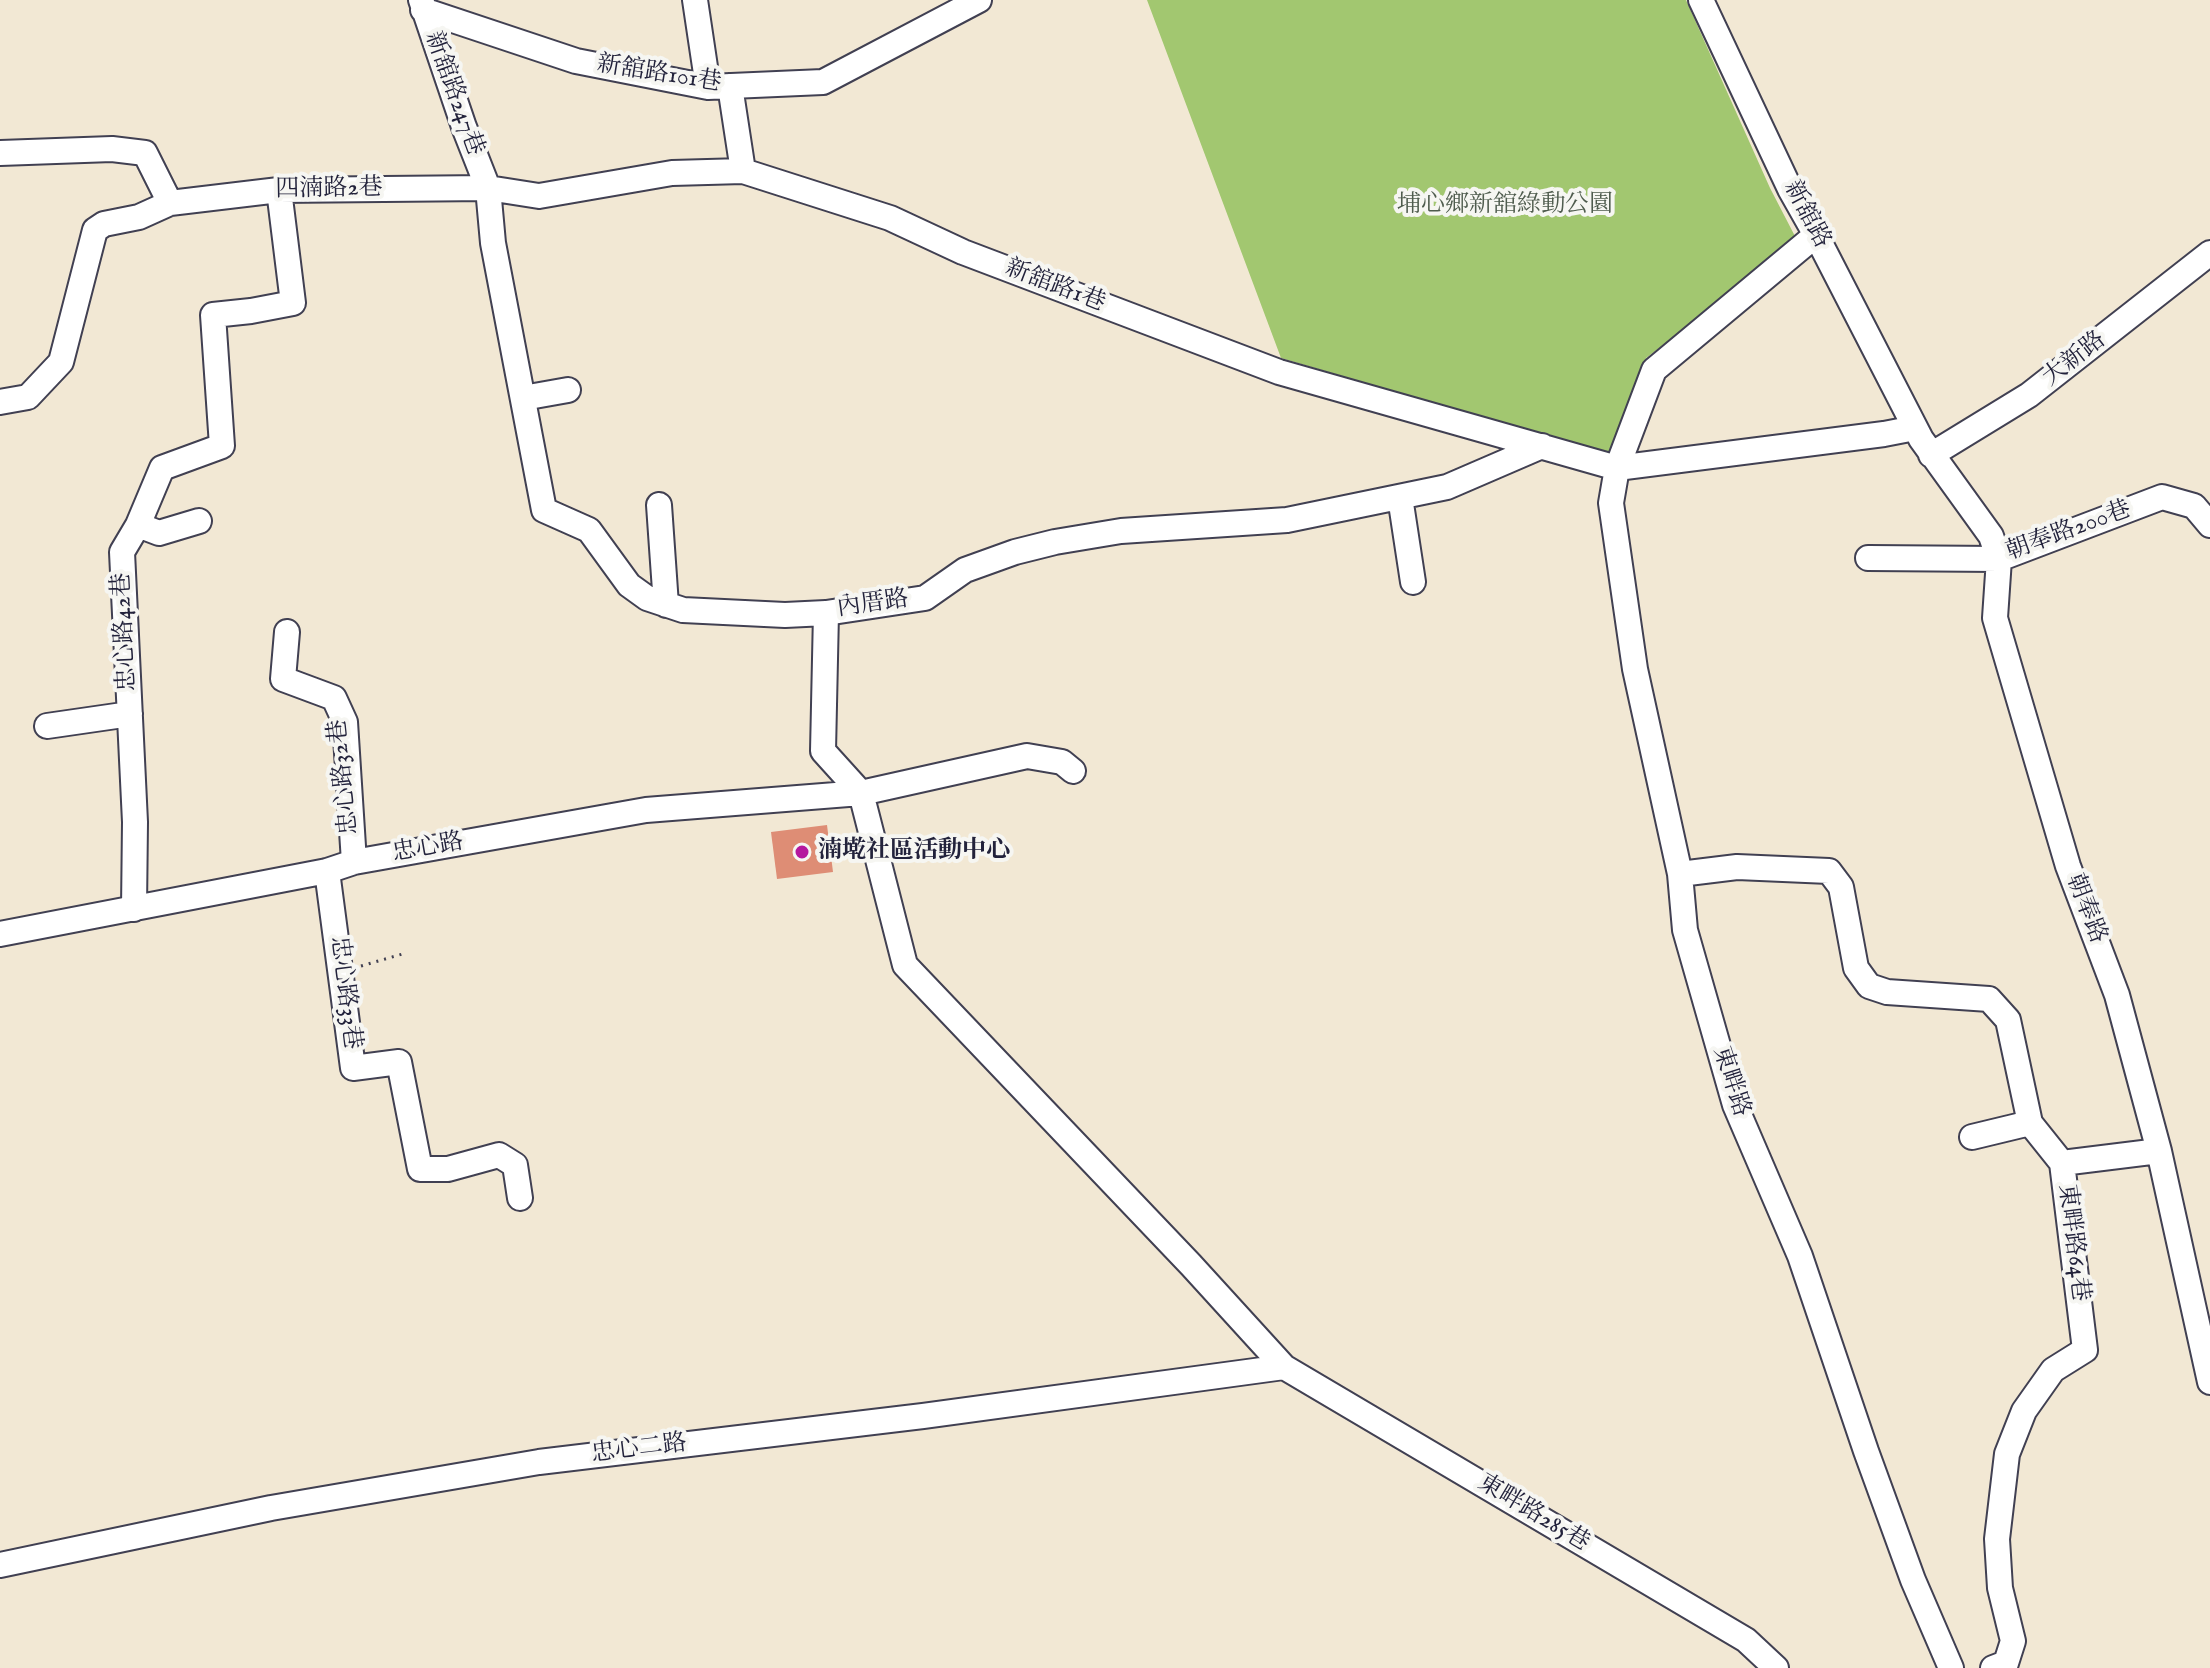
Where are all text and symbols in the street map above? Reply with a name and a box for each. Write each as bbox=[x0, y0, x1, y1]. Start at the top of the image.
street label: 新舘路247巷 bbox=[417, 28, 489, 160]
street label: 新舘路101巷 bbox=[595, 51, 723, 99]
street label: 四湳路2巷 bbox=[275, 175, 383, 205]
street label: 新舘路 bbox=[1776, 176, 1836, 254]
park label: 埔心鄉新舘綠動公園 bbox=[1397, 192, 1613, 220]
street label: 新舘路1巷 bbox=[1001, 255, 1109, 319]
street label: 大新路 bbox=[2038, 326, 2112, 394]
street label: 朝奉路200巷 bbox=[2003, 496, 2135, 568]
street label: 忠心路42巷 bbox=[109, 572, 143, 692]
street label: 內厝路 bbox=[835, 586, 911, 624]
street label: 忠心路32巷 bbox=[325, 718, 365, 836]
street label: 忠心路 bbox=[390, 829, 466, 869]
place label: 湳墘社區活動中心 bbox=[818, 838, 1010, 866]
marker: 湳墘社區活動中心 bbox=[793, 843, 811, 861]
street label: 朝奉路 bbox=[2059, 870, 2111, 948]
street label: 忠心路33巷 bbox=[323, 935, 365, 1051]
street label: 東畔路 bbox=[1705, 1043, 1755, 1121]
street label: 東畔路64巷 bbox=[2051, 1183, 2093, 1303]
street label: 忠心二路 bbox=[590, 1430, 688, 1470]
street label: 東畔路285巷 bbox=[1472, 1469, 1594, 1559]

